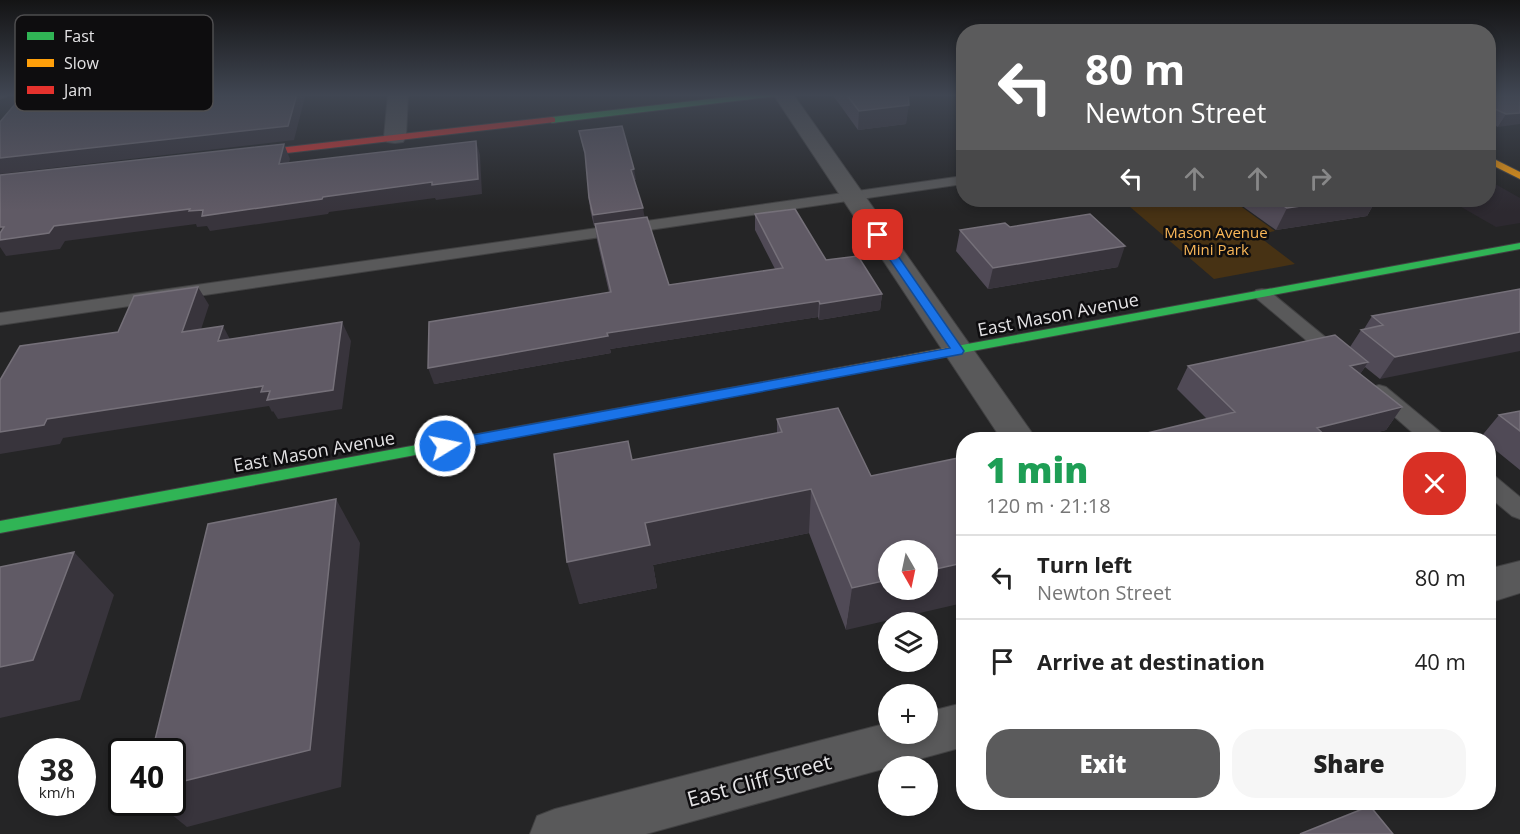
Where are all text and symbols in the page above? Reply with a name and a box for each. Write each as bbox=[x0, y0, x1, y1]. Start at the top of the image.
legend bbox=[15, 15, 213, 111]
text: Fast bbox=[64, 25, 95, 47]
text: 80 m bbox=[1085, 40, 1185, 97]
icon: left bbox=[986, 48, 1064, 126]
text: Slow bbox=[64, 52, 99, 74]
text: Jam bbox=[62, 79, 92, 101]
text: Newton Street bbox=[1085, 94, 1266, 131]
icon: left bbox=[1115, 162, 1148, 195]
icon: ahead bbox=[1178, 162, 1211, 195]
icon: ahead bbox=[1241, 162, 1274, 195]
icon: right bbox=[1304, 162, 1337, 195]
pin bbox=[852, 209, 903, 260]
icon: arrive bbox=[861, 218, 894, 251]
park label: Mason Avenue Mini Park bbox=[1164, 222, 1268, 259]
street label: East Mason Avenue bbox=[975, 287, 1141, 341]
position arrow bbox=[413, 414, 477, 478]
street label: East Mason Avenue bbox=[231, 425, 397, 477]
text: 1 min bbox=[986, 445, 1088, 494]
button: close bbox=[1403, 452, 1466, 515]
text: 120 m · 21:18 bbox=[986, 492, 1111, 519]
north arrow bbox=[878, 540, 938, 600]
map controls bbox=[878, 540, 938, 816]
text: Turn left bbox=[1037, 549, 1132, 579]
icon: left bbox=[986, 561, 1019, 594]
text: 80 m bbox=[1415, 562, 1466, 592]
text: Newton Street bbox=[1037, 579, 1171, 606]
button: layers bbox=[878, 612, 938, 672]
icon: arrive bbox=[986, 645, 1019, 678]
text: Arrive at destination bbox=[1037, 646, 1265, 676]
text: 40 m bbox=[1415, 646, 1466, 676]
button: + bbox=[878, 684, 938, 744]
button: Exit bbox=[986, 729, 1220, 798]
button: Share bbox=[1232, 729, 1466, 798]
speed limit sign: 40 bbox=[108, 738, 186, 816]
street label: East Cliff Street bbox=[684, 747, 834, 813]
text: 38 bbox=[40, 749, 74, 790]
button: − bbox=[878, 756, 938, 816]
text: km/h bbox=[39, 782, 75, 802]

